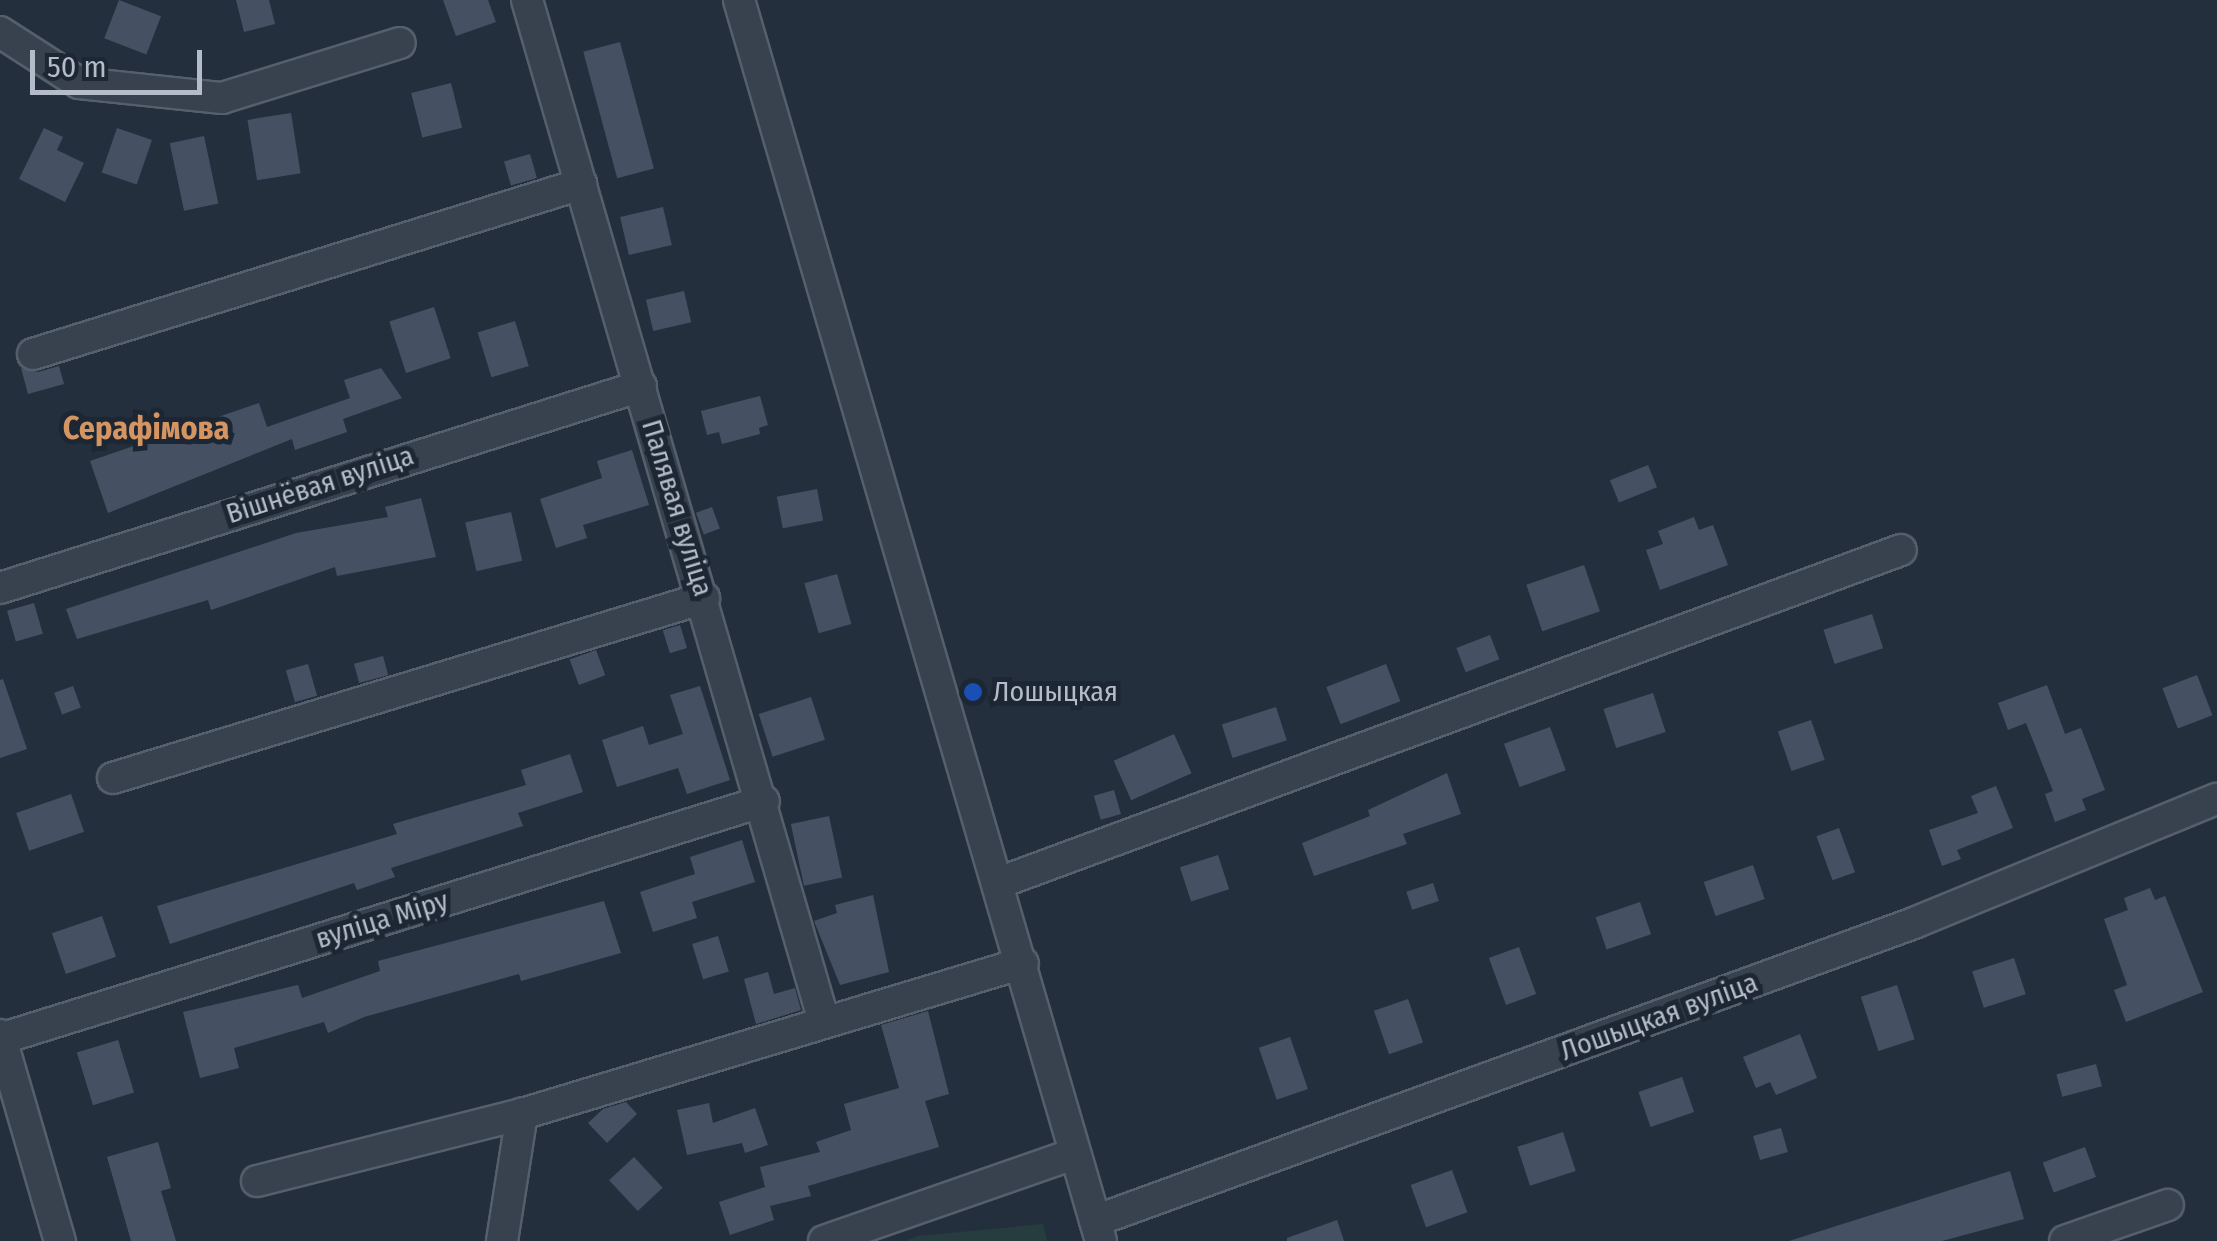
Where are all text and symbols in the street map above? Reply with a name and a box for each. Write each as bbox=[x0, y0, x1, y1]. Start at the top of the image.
scale bar bbox=[35, 30, 208, 92]
text: 50 m bbox=[47, 49, 107, 85]
district label: Серафімова bbox=[63, 409, 229, 447]
street label: Палявая вуліца bbox=[634, 416, 720, 600]
street label: Вішнёвая вуліца bbox=[222, 439, 418, 531]
place label: Лошыцкая bbox=[993, 675, 1118, 709]
marker: Лошыцкая bbox=[962, 681, 984, 703]
street label: вуліца Міру bbox=[312, 884, 452, 956]
street label: Лошыцкая вуліца bbox=[1556, 966, 1762, 1068]

